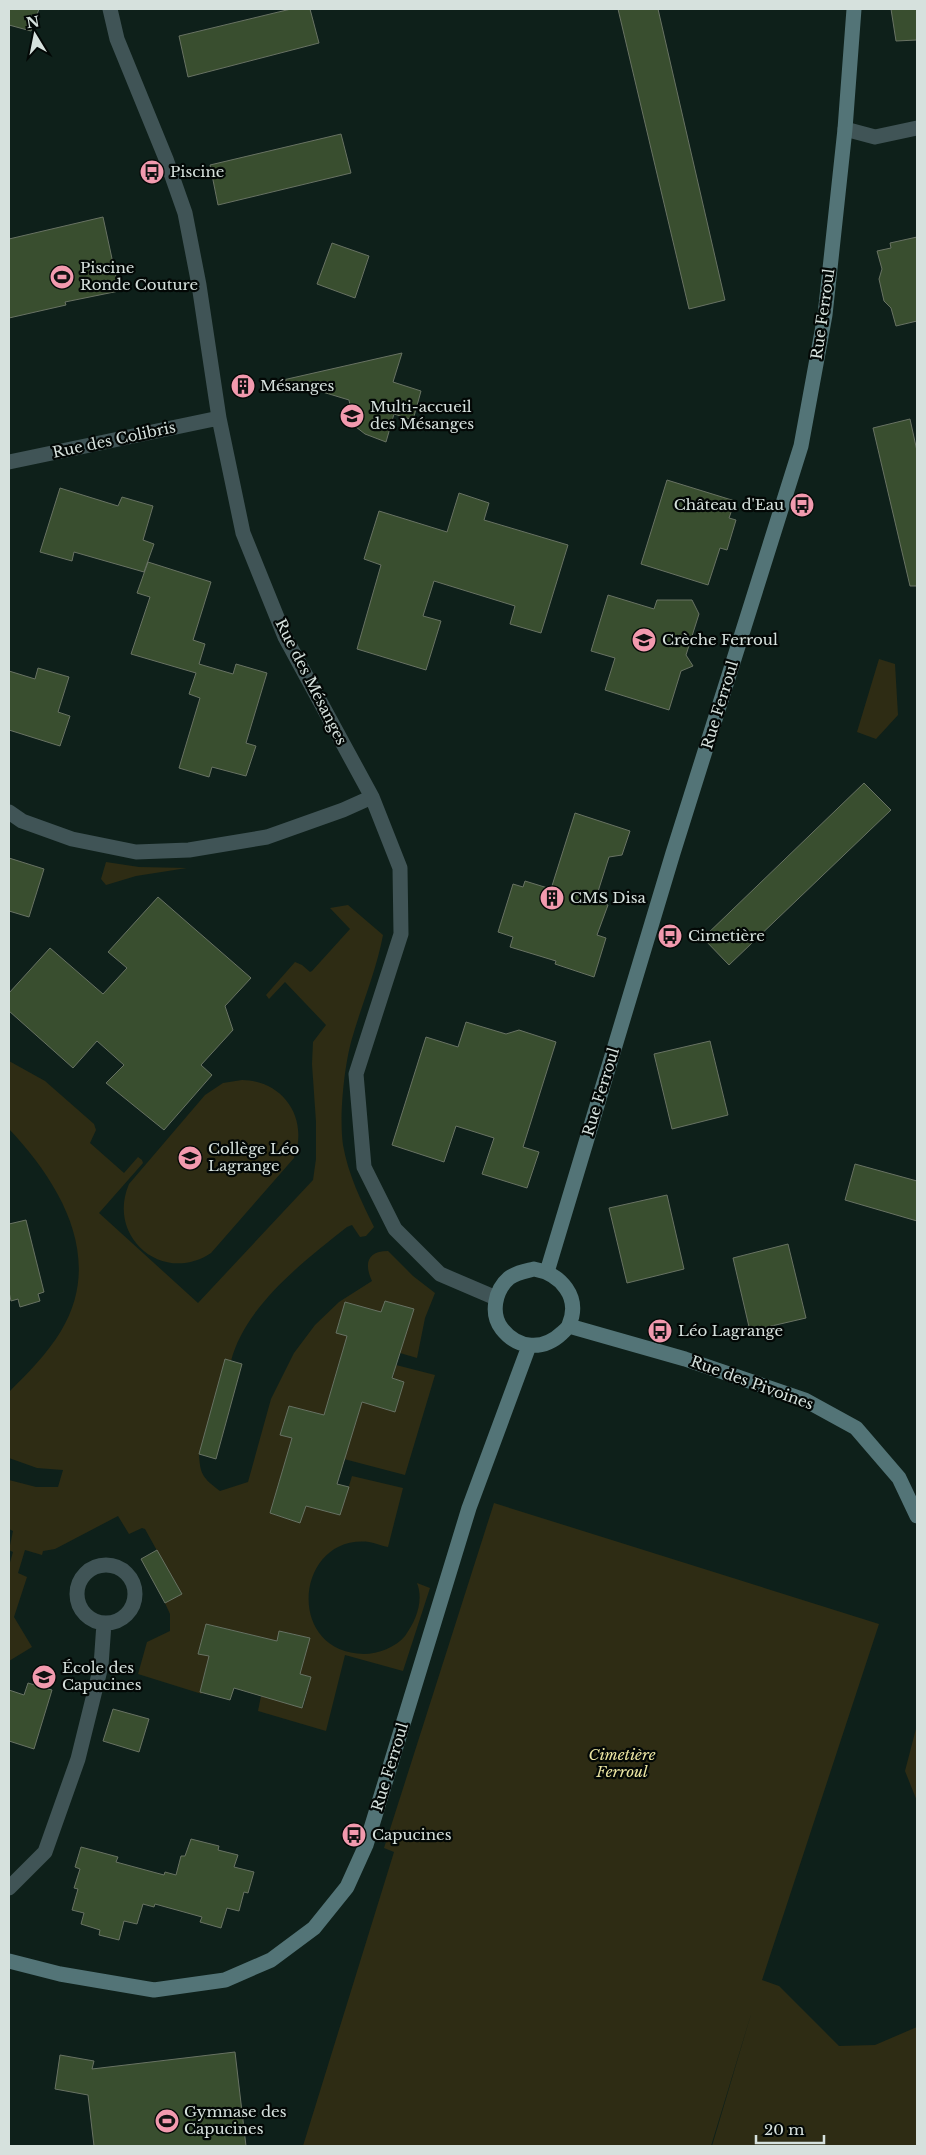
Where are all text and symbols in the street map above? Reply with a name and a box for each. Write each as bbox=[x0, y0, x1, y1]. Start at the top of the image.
north arrow bbox=[10, 10, 60, 60]
text: N bbox=[25, 12, 41, 32]
bus stop icon: Piscine bbox=[139, 159, 165, 185]
place label: Piscine bbox=[170, 162, 224, 181]
place label: Piscine Ronde Couture bbox=[80, 258, 198, 294]
sports icon: Piscine Ronde Couture bbox=[49, 264, 75, 290]
street label: Rue Ferroul bbox=[807, 267, 838, 361]
building icon: Mésanges bbox=[230, 373, 256, 399]
place label: Mésanges bbox=[260, 376, 335, 395]
place label: Multi-accueil des Mésanges bbox=[370, 397, 474, 433]
school or university icon: Multi-accueil des Mésanges bbox=[339, 403, 365, 429]
street label: Rue des Colibris bbox=[51, 417, 177, 462]
bus stop icon: Château d'Eau bbox=[789, 492, 815, 518]
place label: Château d'Eau bbox=[674, 495, 784, 514]
street label: Rue des Mésanges bbox=[271, 616, 352, 748]
school or university icon: Crèche Ferroul bbox=[631, 627, 657, 653]
place label: Crèche Ferroul bbox=[662, 630, 778, 649]
street label: Rue Ferroul bbox=[697, 658, 742, 751]
building icon: CMS Disa bbox=[539, 885, 565, 911]
place label: CMS Disa bbox=[570, 888, 647, 907]
bus stop icon: Cimetière bbox=[657, 923, 683, 949]
place label: Cimetière bbox=[688, 926, 765, 945]
street label: Rue Ferroul bbox=[578, 1045, 623, 1138]
place label: Collège Léo Lagrange bbox=[208, 1139, 299, 1175]
school or university icon: Collège Léo Lagrange bbox=[177, 1145, 203, 1171]
bus stop icon: Léo Lagrange bbox=[647, 1318, 673, 1344]
place label: Léo Lagrange bbox=[678, 1321, 783, 1340]
street label: Rue des Pivoines bbox=[688, 1351, 816, 1414]
place label: École des Capucines bbox=[62, 1658, 142, 1694]
school or university icon: École des Capucines bbox=[31, 1664, 57, 1690]
street label: Rue Ferroul bbox=[367, 1720, 412, 1813]
park label: Cimetière Ferroul bbox=[589, 1745, 656, 1781]
bus stop icon: Capucines bbox=[341, 1822, 367, 1848]
place label: Capucines bbox=[372, 1825, 452, 1844]
place label: Gymnase des Capucines bbox=[184, 2102, 287, 2138]
sports icon: Gymnase des Capucines bbox=[154, 2108, 180, 2134]
scale bar bbox=[756, 2112, 824, 2144]
text: 20 m bbox=[764, 2120, 804, 2139]

